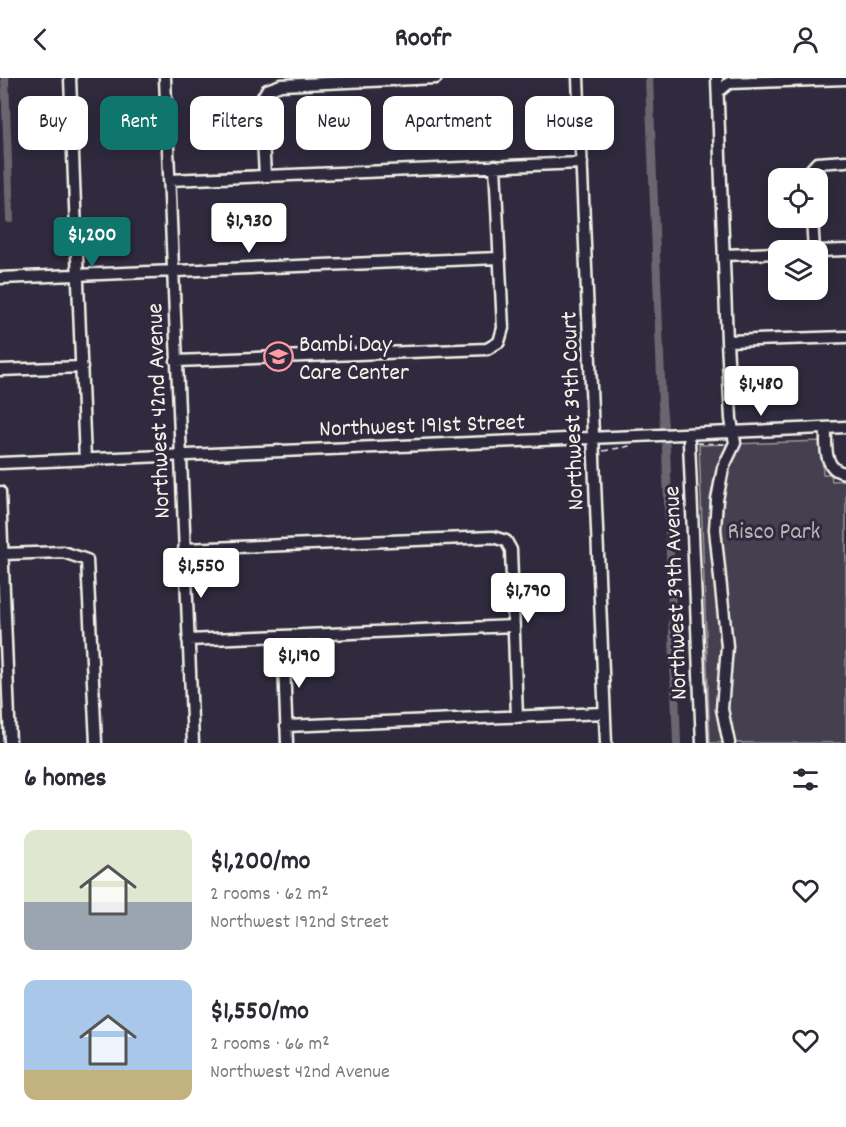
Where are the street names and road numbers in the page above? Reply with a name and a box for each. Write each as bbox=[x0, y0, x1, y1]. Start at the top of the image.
street label: Northwest 42nd Avenue bbox=[139, 303, 181, 519]
street label: Northwest 39th Court bbox=[554, 311, 594, 511]
street label: Northwest 191st Street bbox=[319, 406, 526, 448]
street label: Northwest 39th Avenue bbox=[656, 485, 698, 701]

